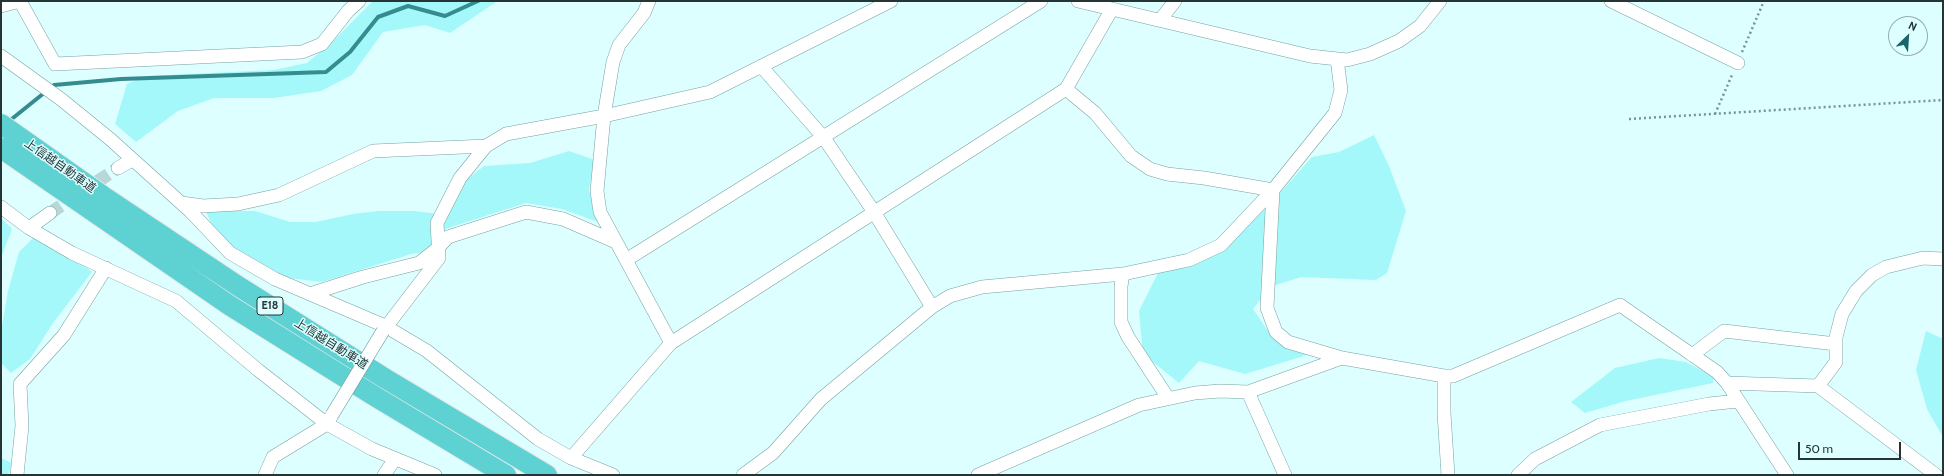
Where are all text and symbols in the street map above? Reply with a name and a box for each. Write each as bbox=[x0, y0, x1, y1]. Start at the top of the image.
north arrow bbox=[1888, 16, 1928, 56]
text: N bbox=[1906, 18, 1919, 34]
street label: 上信越自動車道 bbox=[21, 136, 99, 196]
road number: E18 bbox=[257, 297, 283, 315]
street label: 上信越自動車道 bbox=[292, 316, 370, 372]
scale bar bbox=[1800, 434, 1903, 460]
text: 50 m bbox=[1805, 441, 1833, 456]

